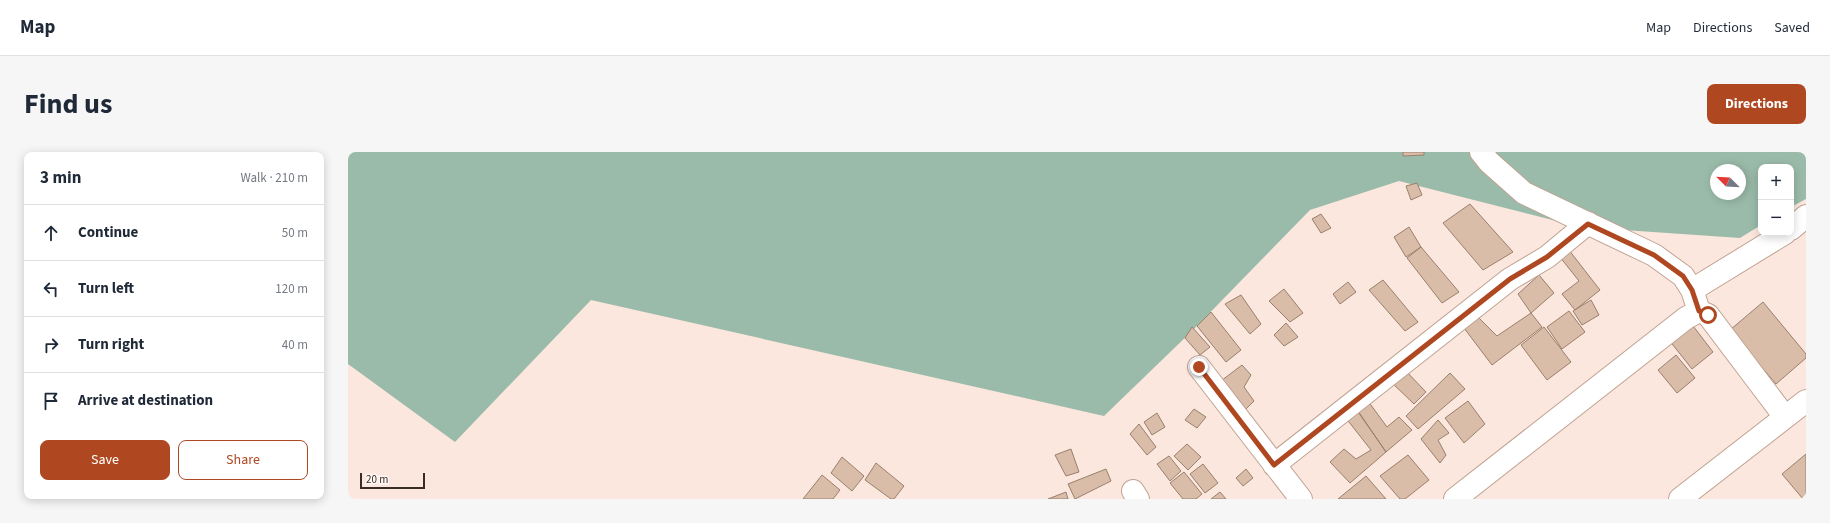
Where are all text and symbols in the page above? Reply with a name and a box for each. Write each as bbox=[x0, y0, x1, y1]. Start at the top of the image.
text: Map bbox=[20, 14, 55, 41]
text: Map bbox=[1646, 18, 1671, 38]
text: Directions bbox=[1693, 18, 1752, 38]
text: Saved bbox=[1774, 18, 1810, 38]
text: Find us bbox=[24, 84, 112, 124]
button: Directions bbox=[1707, 84, 1806, 124]
north arrow bbox=[1710, 164, 1746, 200]
map controls bbox=[1758, 164, 1794, 236]
button: + bbox=[1758, 164, 1794, 200]
text: 3 min bbox=[40, 166, 81, 190]
text: Walk · 210 m bbox=[240, 169, 308, 187]
button: − bbox=[1758, 200, 1794, 236]
icon: ahead bbox=[40, 222, 62, 244]
text: Continue bbox=[78, 222, 138, 243]
text: 50 m bbox=[282, 224, 308, 242]
icon: left bbox=[40, 278, 62, 300]
text: Turn left bbox=[78, 278, 134, 299]
text: 120 m bbox=[275, 280, 308, 298]
route start bbox=[1699, 306, 1717, 324]
icon: right bbox=[40, 334, 62, 356]
text: Turn right bbox=[78, 334, 144, 355]
text: 40 m bbox=[282, 336, 308, 354]
route end bbox=[1190, 358, 1208, 376]
icon: arrive bbox=[40, 390, 62, 412]
text: Arrive at destination bbox=[78, 390, 213, 411]
button: Save bbox=[40, 440, 170, 480]
button: Share bbox=[178, 440, 308, 480]
scale bar bbox=[360, 471, 425, 490]
text: 20 m bbox=[366, 472, 388, 487]

